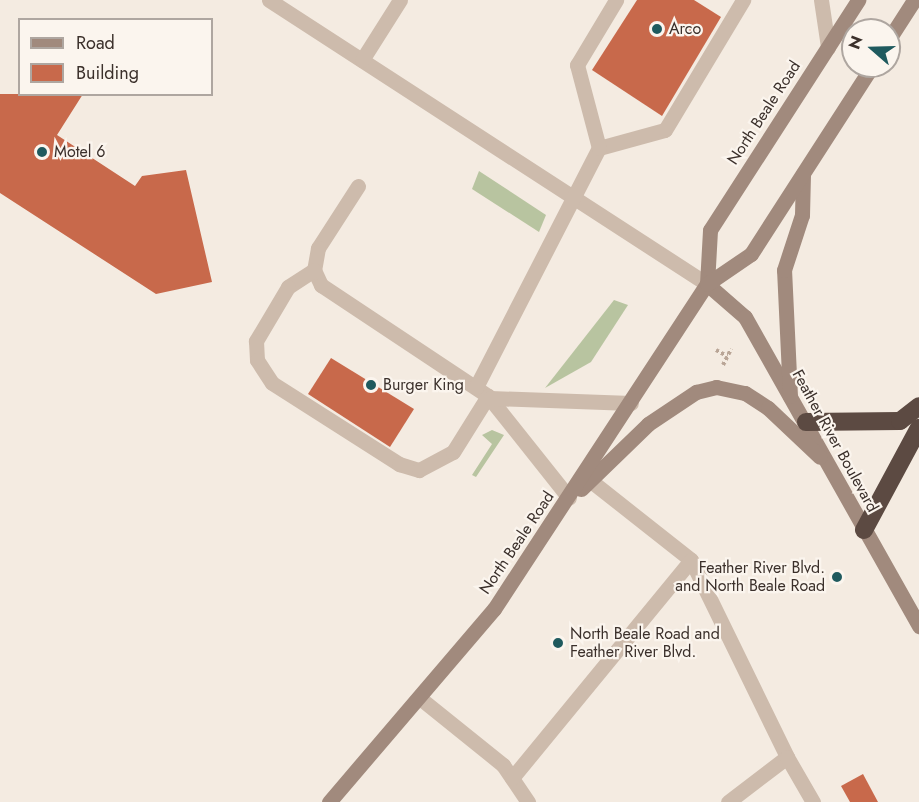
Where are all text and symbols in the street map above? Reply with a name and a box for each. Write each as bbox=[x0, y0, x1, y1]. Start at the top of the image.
legend bbox=[18, 18, 213, 96]
north arrow bbox=[841, 18, 901, 78]
place label: Arco bbox=[669, 19, 701, 39]
marker: Arco bbox=[650, 22, 664, 36]
text: Road bbox=[76, 30, 115, 56]
text: N bbox=[843, 32, 868, 52]
street label: North Beale Road bbox=[723, 58, 805, 168]
text: Building bbox=[76, 60, 139, 86]
place label: Motel 6 bbox=[54, 142, 105, 162]
marker: Motel 6 bbox=[35, 145, 49, 159]
street label: Feather River Boulevard bbox=[788, 366, 882, 516]
place label: Burger King bbox=[383, 375, 464, 395]
marker: Burger King bbox=[364, 378, 378, 392]
street label: North Beale Road bbox=[476, 488, 558, 598]
place label: Feather River Blvd. and North Beale Road bbox=[675, 558, 825, 596]
marker: Feather River Blvd. and North Beale Road bbox=[830, 570, 844, 584]
place label: North Beale Road and Feather River Blvd. bbox=[570, 624, 720, 662]
marker: North Beale Road and Feather River Blvd. bbox=[551, 636, 565, 650]

